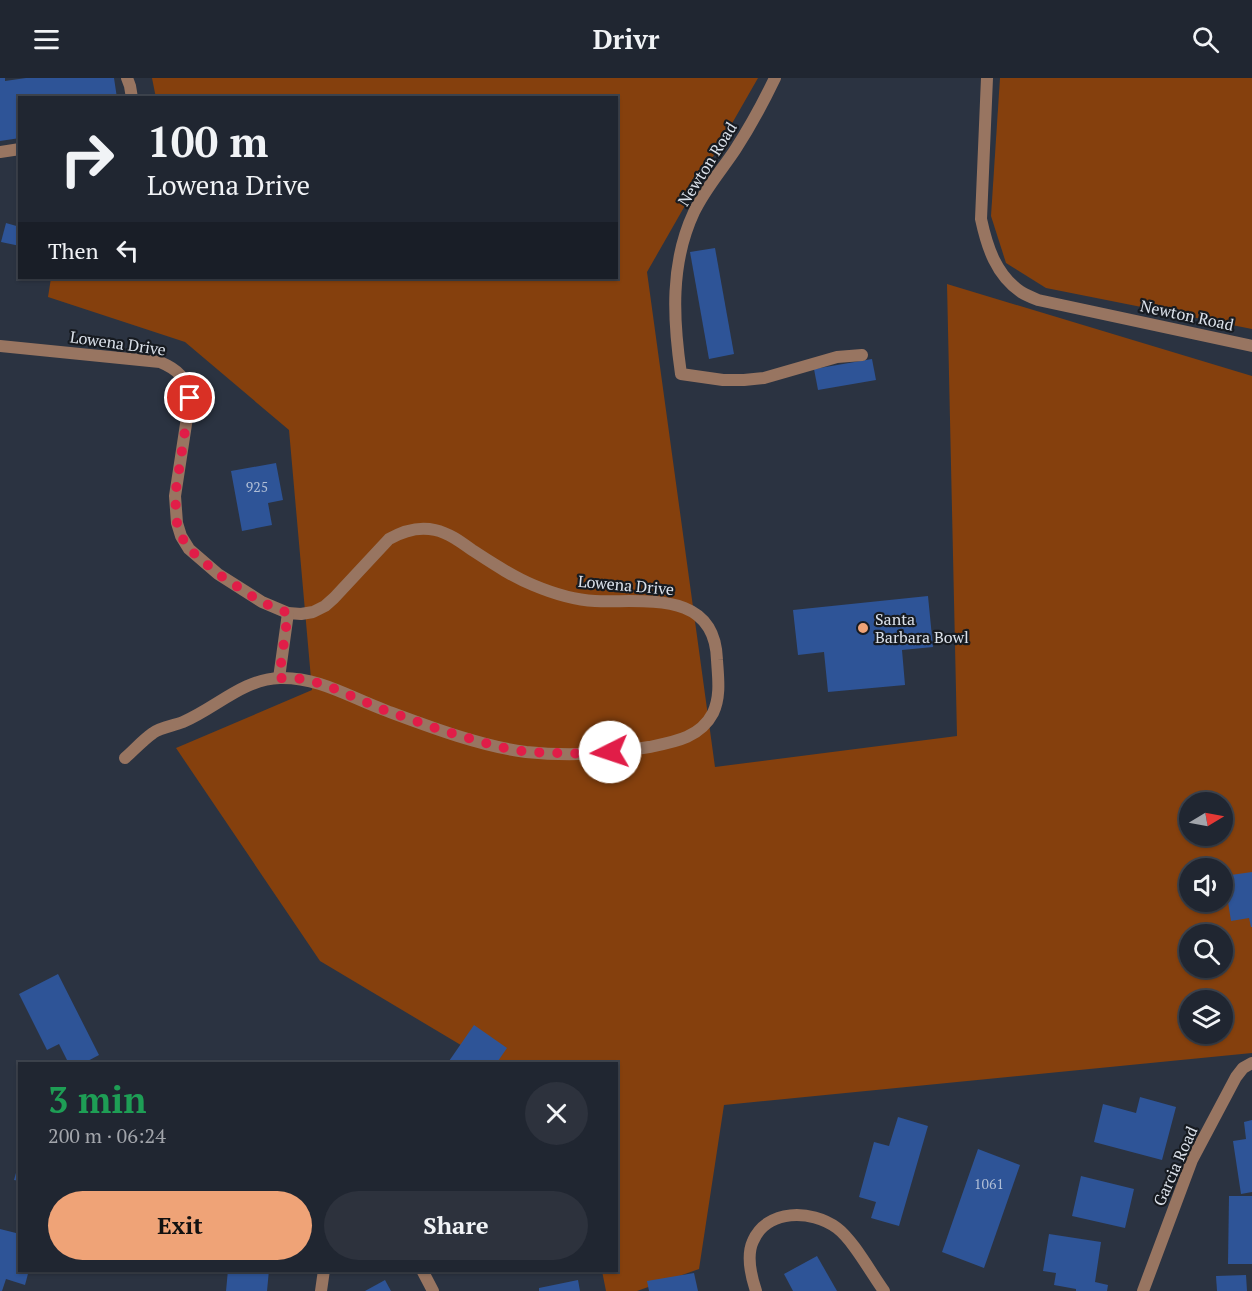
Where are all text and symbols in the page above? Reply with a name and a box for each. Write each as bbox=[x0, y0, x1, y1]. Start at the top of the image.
text: Drivr bbox=[593, 21, 659, 57]
icon: menu bbox=[30, 23, 63, 56]
icon: search bbox=[1189, 23, 1222, 56]
text: 100 m bbox=[147, 113, 268, 169]
street label: Newton Road bbox=[672, 118, 742, 210]
icon: right bbox=[48, 120, 126, 198]
text: Lowena Drive bbox=[147, 167, 310, 203]
icon: left bbox=[111, 234, 144, 267]
text: Then bbox=[48, 236, 99, 265]
street label: Newton Road bbox=[1138, 294, 1236, 336]
street label: Lowena Drive bbox=[69, 325, 167, 361]
pin bbox=[164, 372, 215, 423]
icon: arrive bbox=[173, 381, 206, 414]
house number: 925 bbox=[246, 477, 268, 496]
street label: Lowena Drive bbox=[577, 570, 675, 600]
place label: Santa Barbara Bowl bbox=[875, 608, 969, 648]
marker: Santa Barbara Bowl bbox=[856, 621, 870, 635]
position arrow bbox=[578, 720, 642, 784]
north arrow bbox=[1179, 792, 1233, 846]
map controls bbox=[1179, 792, 1233, 1044]
button: sound bbox=[1179, 858, 1233, 912]
button: search bbox=[1179, 924, 1233, 978]
button: layers bbox=[1179, 990, 1233, 1044]
text: 3 min bbox=[48, 1076, 146, 1123]
button: close bbox=[525, 1082, 588, 1145]
text: 200 m · 06:24 bbox=[48, 1122, 166, 1149]
street label: Garcia Road bbox=[1148, 1123, 1202, 1209]
house number: 1061 bbox=[974, 1174, 1004, 1193]
button: Exit bbox=[48, 1191, 312, 1260]
button: Share bbox=[324, 1191, 588, 1260]

